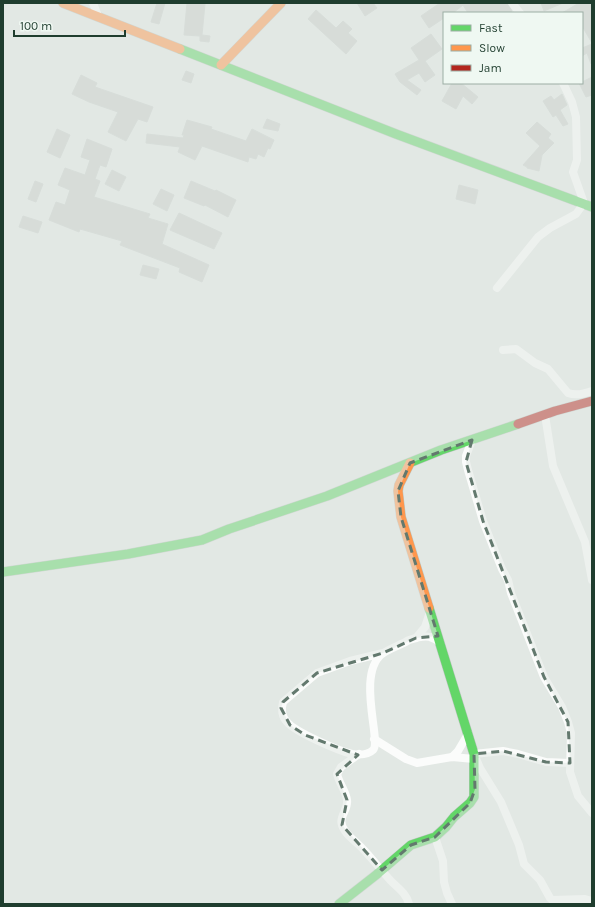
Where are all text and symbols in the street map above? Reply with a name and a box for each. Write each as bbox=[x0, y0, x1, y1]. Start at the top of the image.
scale bar bbox=[14, 12, 125, 38]
legend bbox=[443, 12, 583, 84]
text: 100 m bbox=[20, 19, 52, 33]
text: Fast bbox=[479, 21, 503, 35]
text: Slow bbox=[479, 41, 505, 55]
text: Jam bbox=[479, 61, 502, 75]

